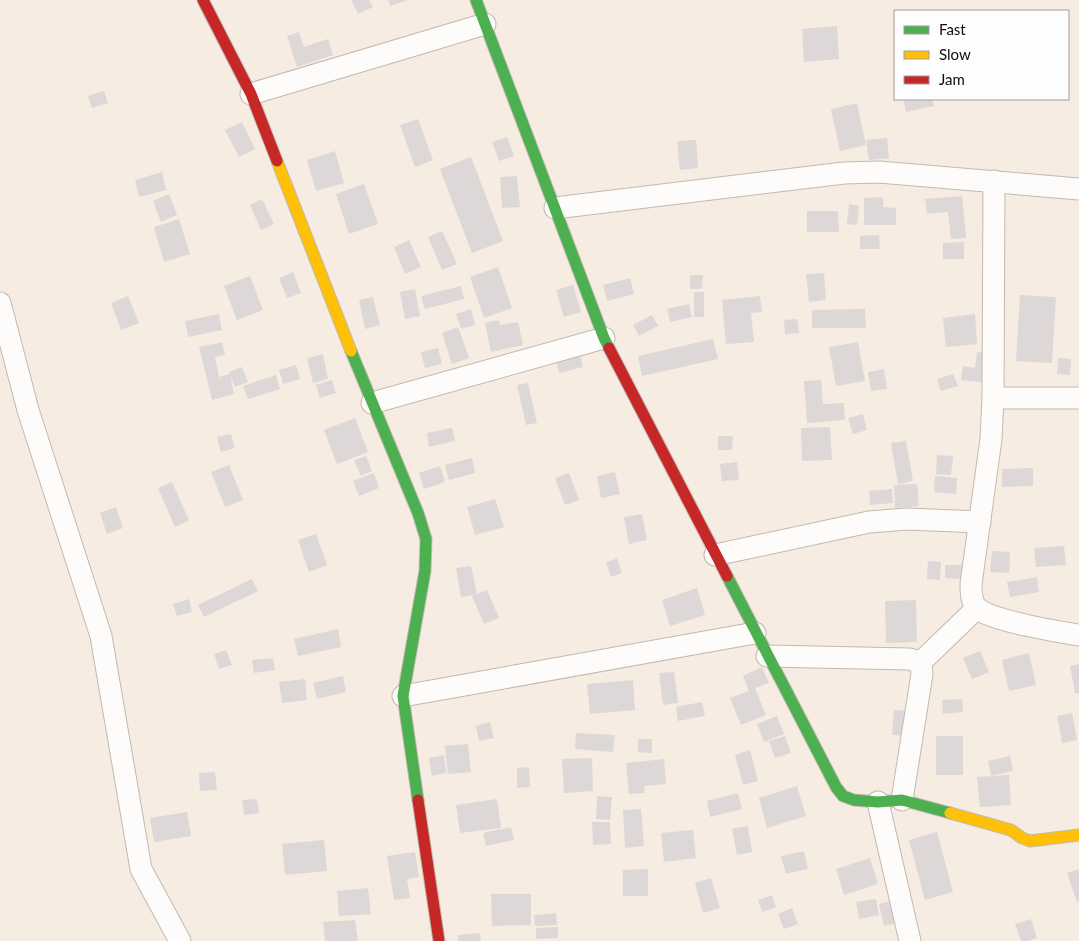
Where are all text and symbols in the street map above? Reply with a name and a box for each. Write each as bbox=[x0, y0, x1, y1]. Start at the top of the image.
legend bbox=[894, 10, 1069, 100]
text: Fast bbox=[939, 20, 966, 38]
text: Slow bbox=[939, 45, 971, 63]
text: Jam bbox=[939, 70, 965, 88]

